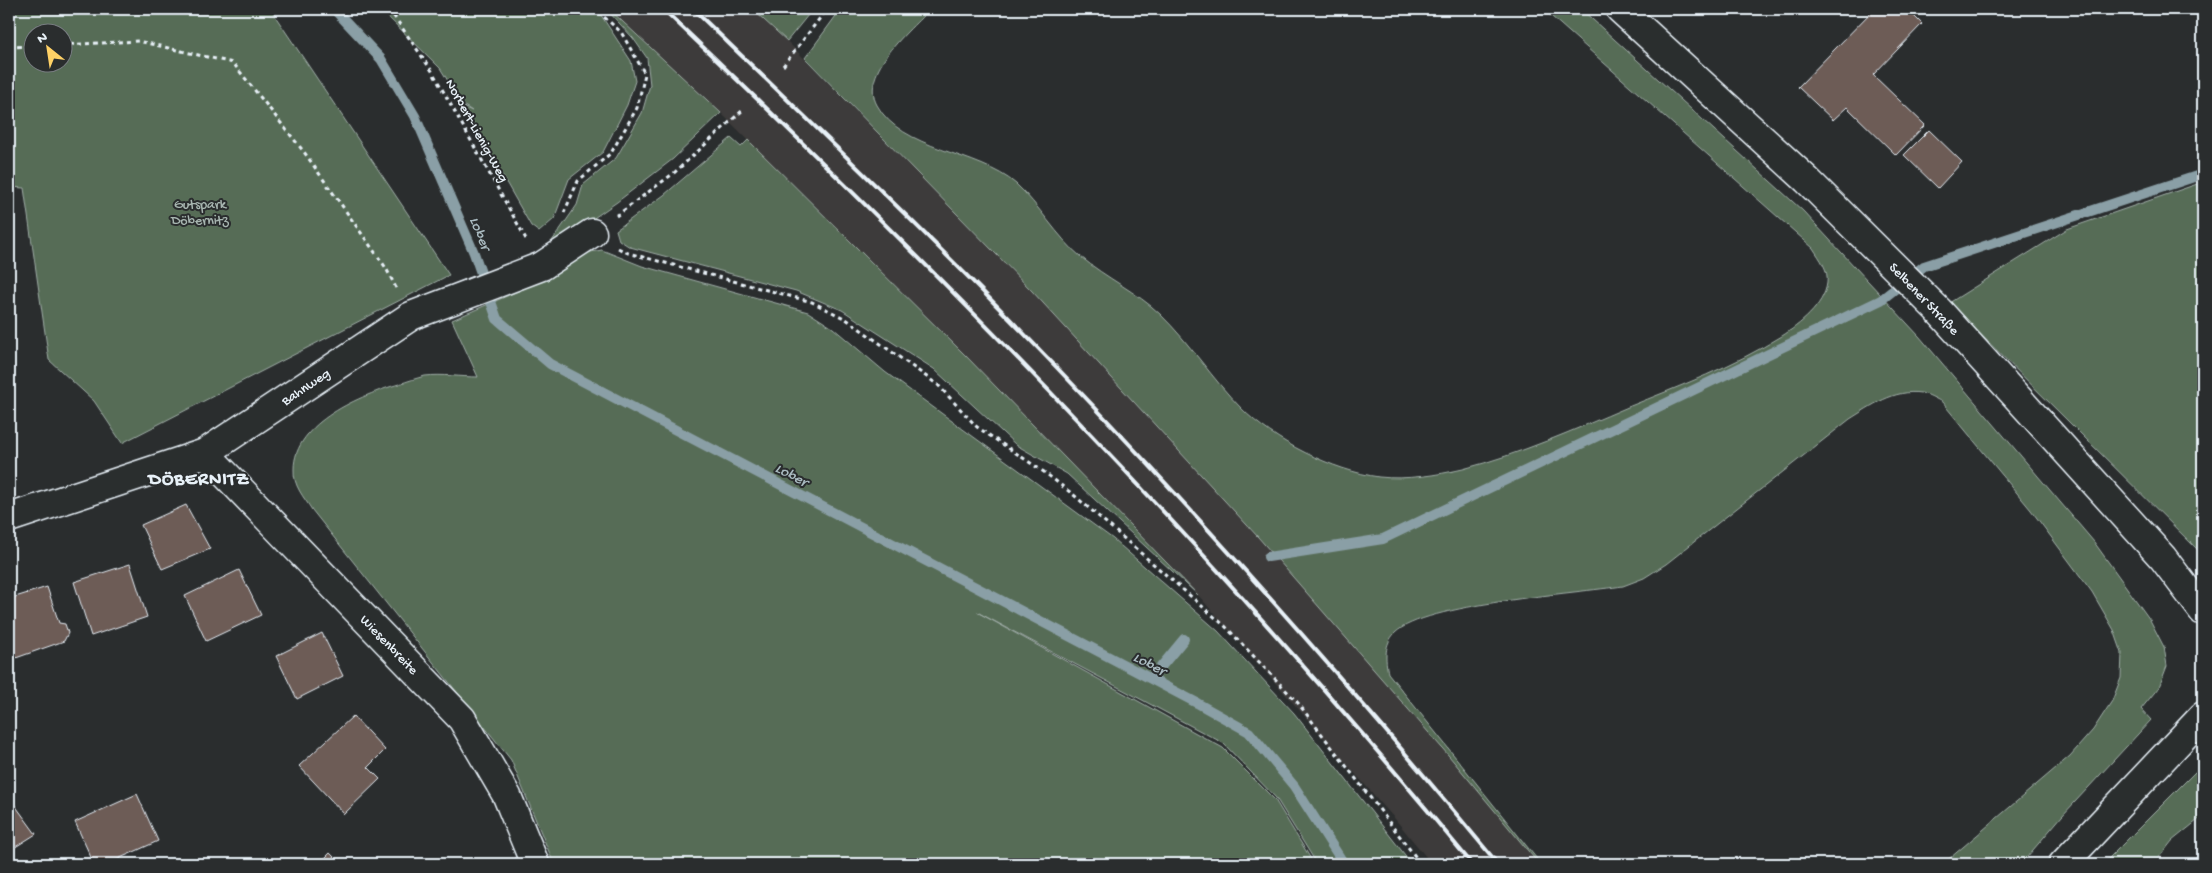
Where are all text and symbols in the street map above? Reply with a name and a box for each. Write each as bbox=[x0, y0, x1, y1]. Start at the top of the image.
north arrow bbox=[22, 22, 72, 72]
text: N bbox=[35, 29, 51, 49]
street label: Norbert-Lienig-Weg bbox=[440, 77, 511, 186]
park label: Gutspark Döbernitz bbox=[170, 197, 230, 230]
water label: Lober bbox=[464, 214, 495, 255]
street label: Selbener Straße bbox=[1884, 260, 1963, 340]
street label: Bahnweg bbox=[278, 366, 334, 411]
water label: Lober bbox=[772, 460, 813, 493]
district label: DÖBERNITZ bbox=[147, 469, 249, 492]
street label: Wiesenbreite bbox=[355, 612, 422, 680]
water label: Lober bbox=[1130, 649, 1171, 682]

